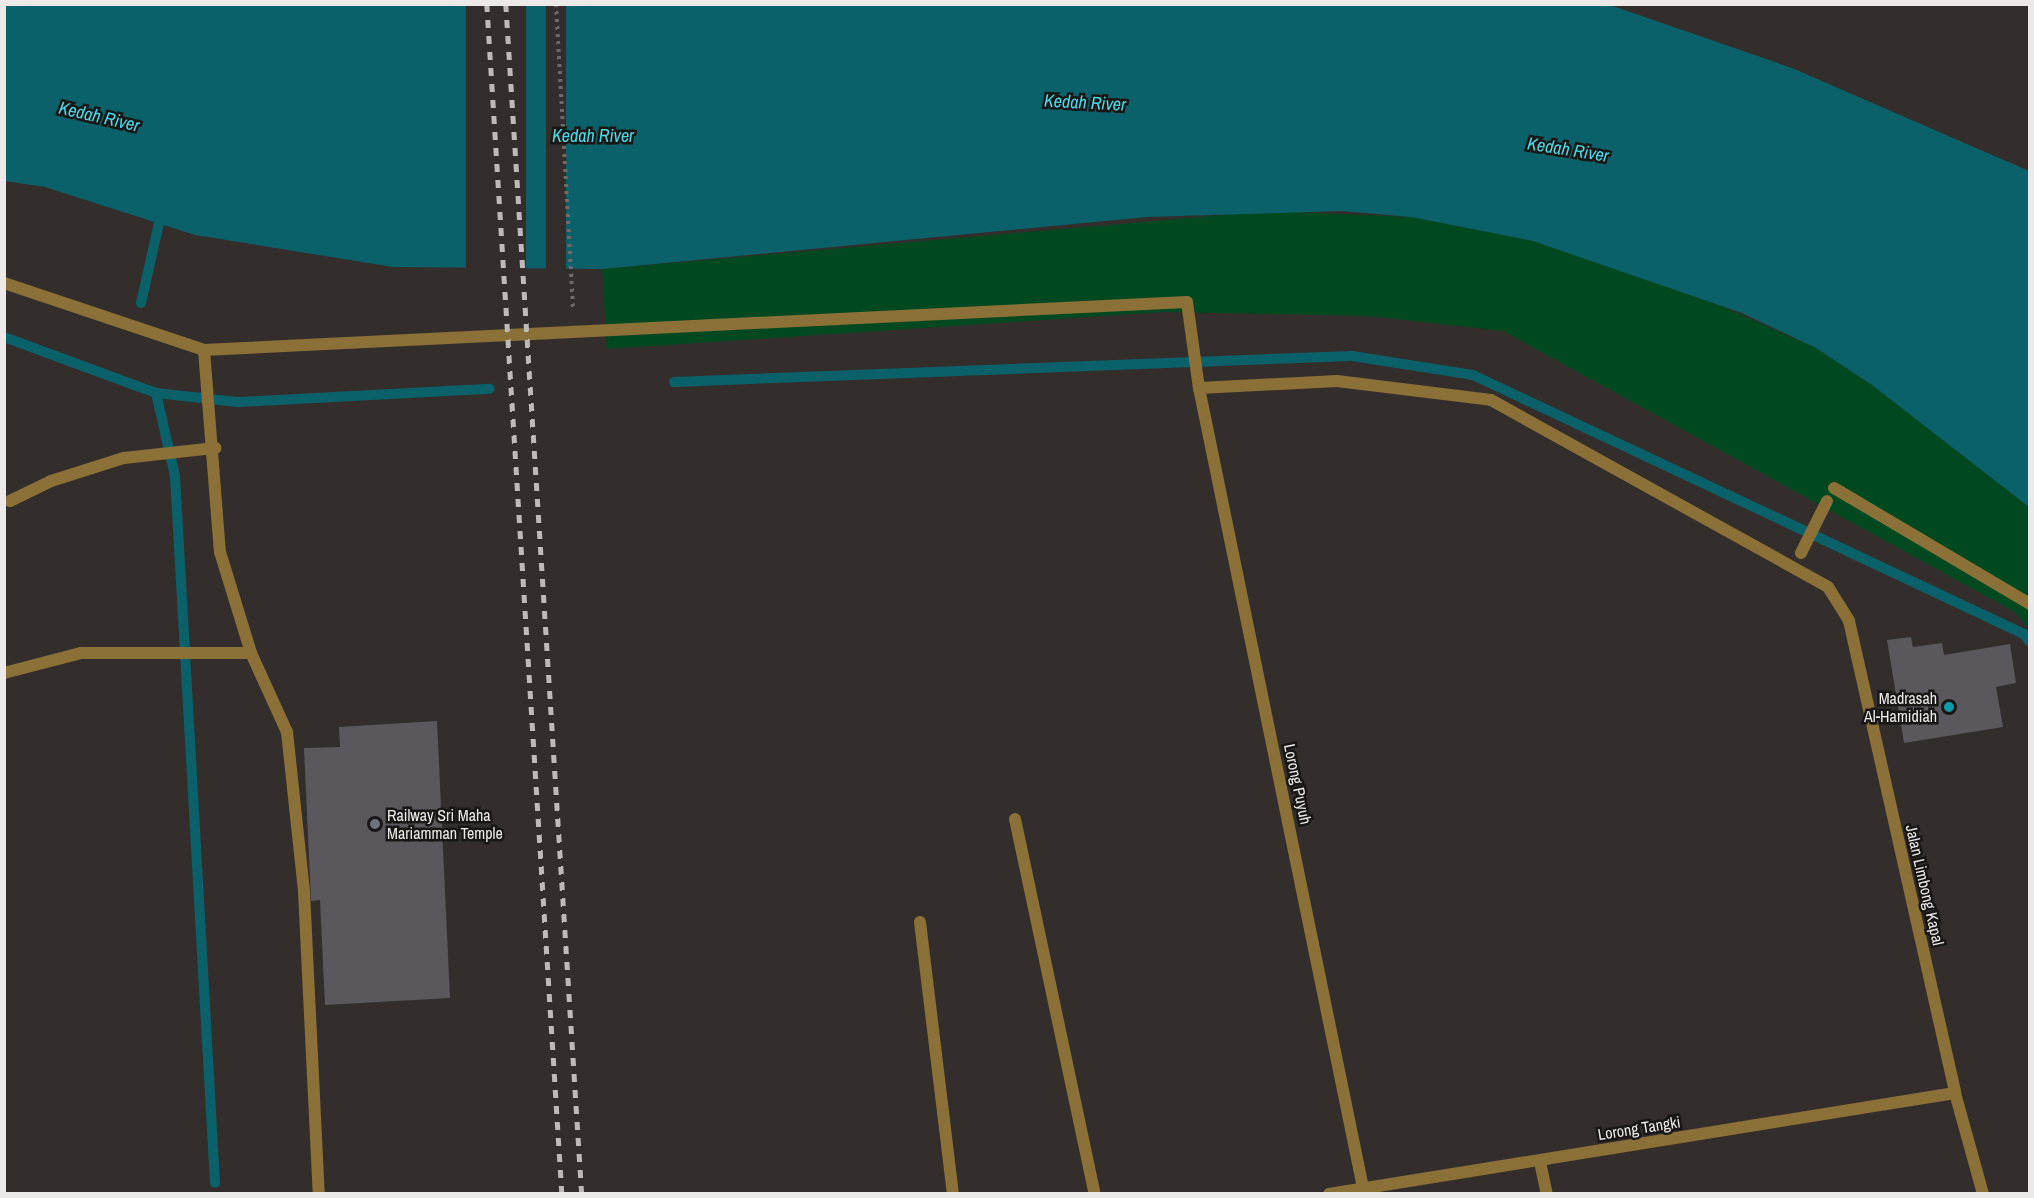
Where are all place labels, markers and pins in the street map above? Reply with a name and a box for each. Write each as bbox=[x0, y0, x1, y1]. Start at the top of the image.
place label: Madrasah Al-Hamidiah bbox=[1864, 688, 1937, 726]
marker: Madrasah Al-Hamidiah bbox=[1942, 700, 1956, 714]
place label: Railway Sri Maha Mariamman Temple bbox=[387, 805, 503, 843]
marker: Railway Sri Maha Mariamman Temple bbox=[368, 817, 382, 831]

